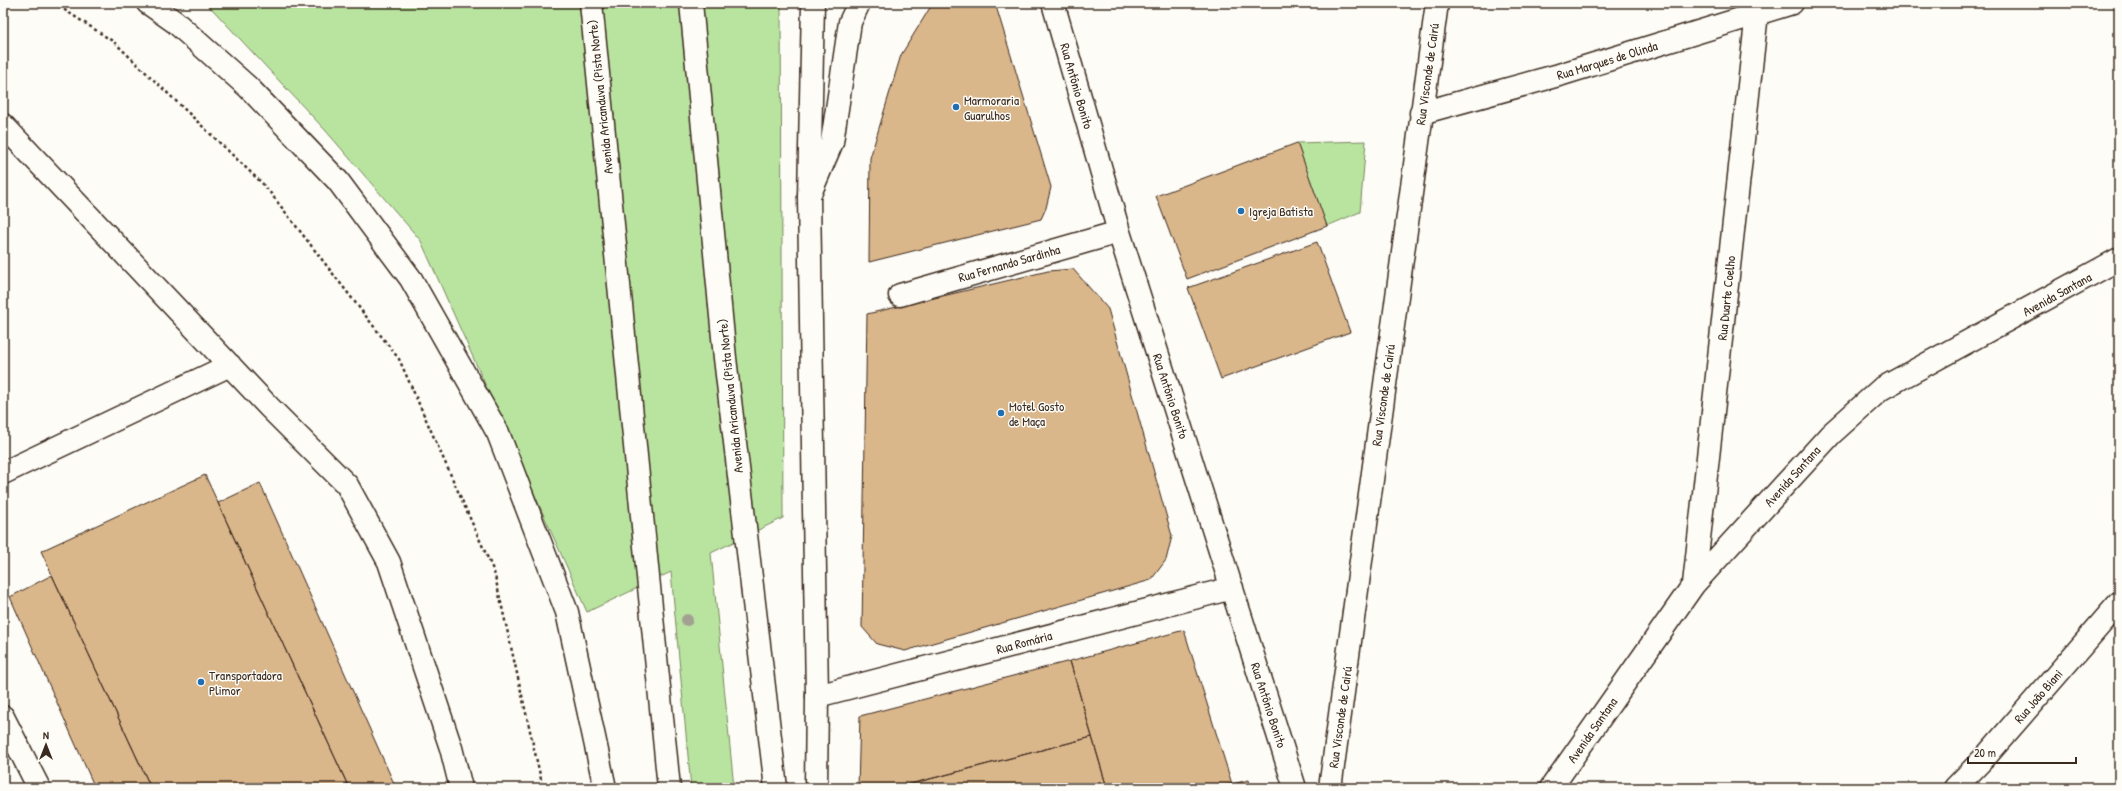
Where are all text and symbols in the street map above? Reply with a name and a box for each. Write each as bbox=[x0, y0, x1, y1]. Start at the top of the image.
street label: Avenida Aricanduva (Pista Norte) bbox=[583, 19, 617, 175]
street label: Rua Visconde de Cairú bbox=[1411, 22, 1443, 126]
street label: Rua Marques de Olinda bbox=[1554, 36, 1660, 84]
street label: Rua Antônio Bonito bbox=[1056, 41, 1098, 131]
place label: Marmoraria Guarulhos bbox=[964, 91, 1019, 124]
marker: Marmoraria Guarulhos bbox=[951, 102, 961, 112]
place label: Igreja Batista bbox=[1249, 202, 1313, 220]
marker: Igreja Batista bbox=[1236, 206, 1246, 216]
street label: Rua Fernando Sardinha bbox=[956, 240, 1062, 286]
street label: Rua Duarte Coelho bbox=[1713, 255, 1739, 341]
street label: Avenida Santana bbox=[2019, 268, 2095, 320]
street label: Avenida Aricanduva (Pista Norte) bbox=[713, 318, 747, 474]
street label: Rua Visconde de Cairú bbox=[1367, 343, 1399, 447]
street label: Rua Antônio Bonito bbox=[1149, 351, 1193, 441]
place label: Motel Gosto de Maça bbox=[1009, 397, 1064, 430]
marker: Motel Gosto de Maça bbox=[996, 408, 1006, 418]
street label: Avenida Santana bbox=[1760, 442, 1824, 510]
street label: Rua Romária bbox=[994, 626, 1054, 658]
street label: Rua Antônio Bonito bbox=[1247, 660, 1291, 750]
street label: Rua Visconde de Cairú bbox=[1324, 665, 1356, 769]
street label: Rua João Biani bbox=[2010, 665, 2066, 727]
place label: Transportadora Plimor bbox=[209, 666, 282, 699]
marker: Transportadora Plimor bbox=[196, 677, 206, 687]
street label: Avenida Santana bbox=[1563, 694, 1621, 766]
north arrow bbox=[26, 725, 66, 765]
text: N bbox=[43, 728, 49, 742]
scale bar bbox=[1968, 739, 2076, 765]
text: 20 m bbox=[1974, 744, 1996, 761]

